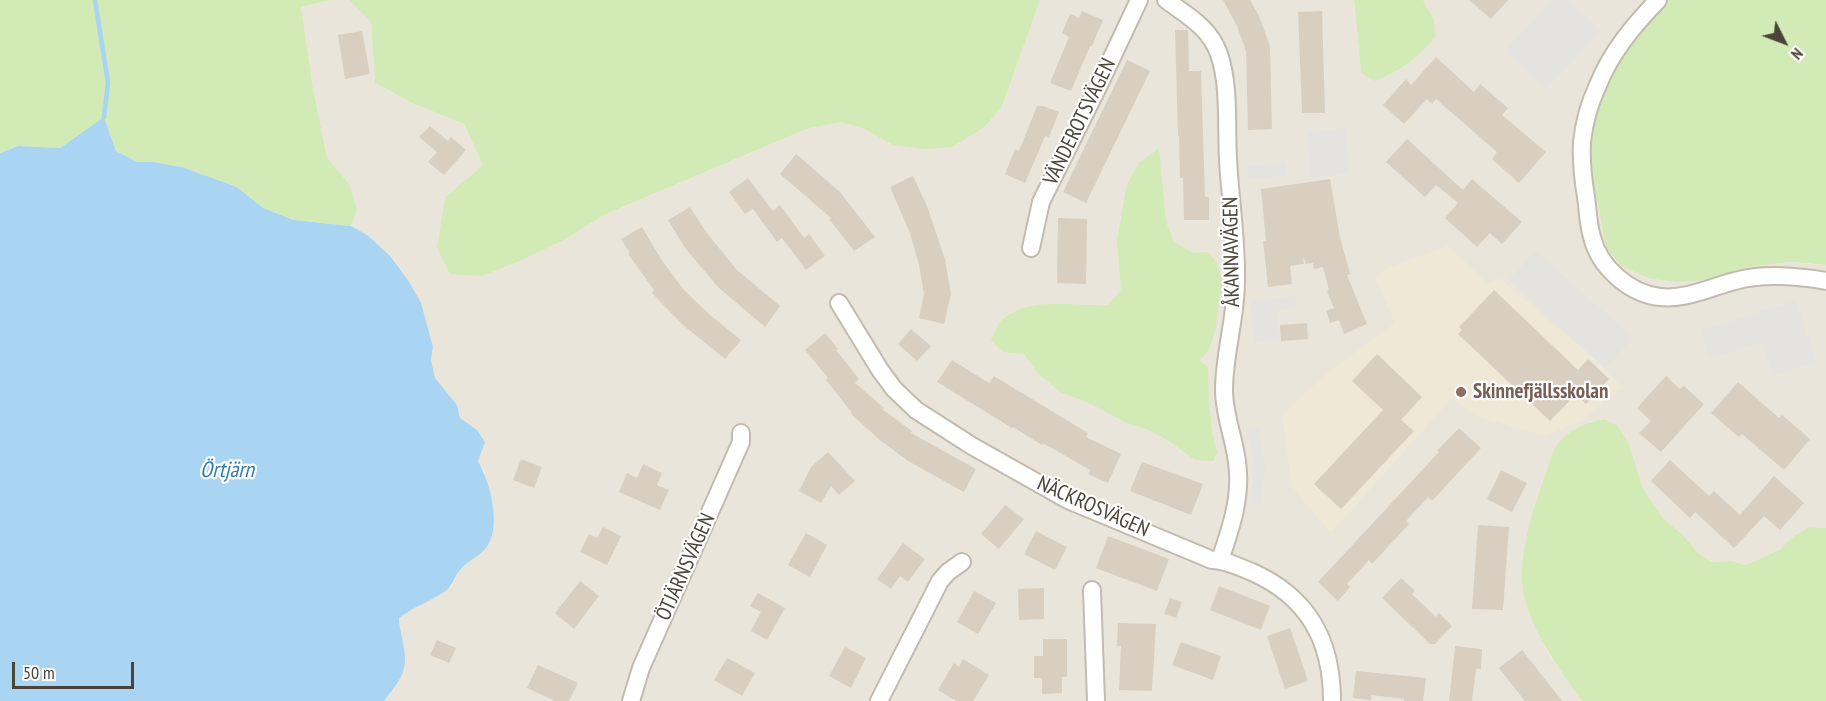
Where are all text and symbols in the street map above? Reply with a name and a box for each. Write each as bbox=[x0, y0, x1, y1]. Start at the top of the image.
north arrow bbox=[1754, 12, 1814, 72]
text: N bbox=[1787, 44, 1808, 64]
street label: VÄNDEROTSVÄGEN bbox=[1038, 55, 1122, 189]
street label: ÅKANNAVÄGEN bbox=[1218, 197, 1246, 307]
place label: Skinnefjällsskolan bbox=[1473, 379, 1608, 405]
marker: Skinnefjällsskolan bbox=[1454, 385, 1468, 399]
water label: Örtjärn bbox=[200, 458, 254, 484]
street label: NÄCKROSVÄGEN bbox=[1033, 471, 1153, 543]
street label: ÖTJÄRNSVÄGEN bbox=[651, 510, 721, 624]
scale bar bbox=[15, 650, 136, 688]
text: 50 m bbox=[23, 661, 55, 684]

